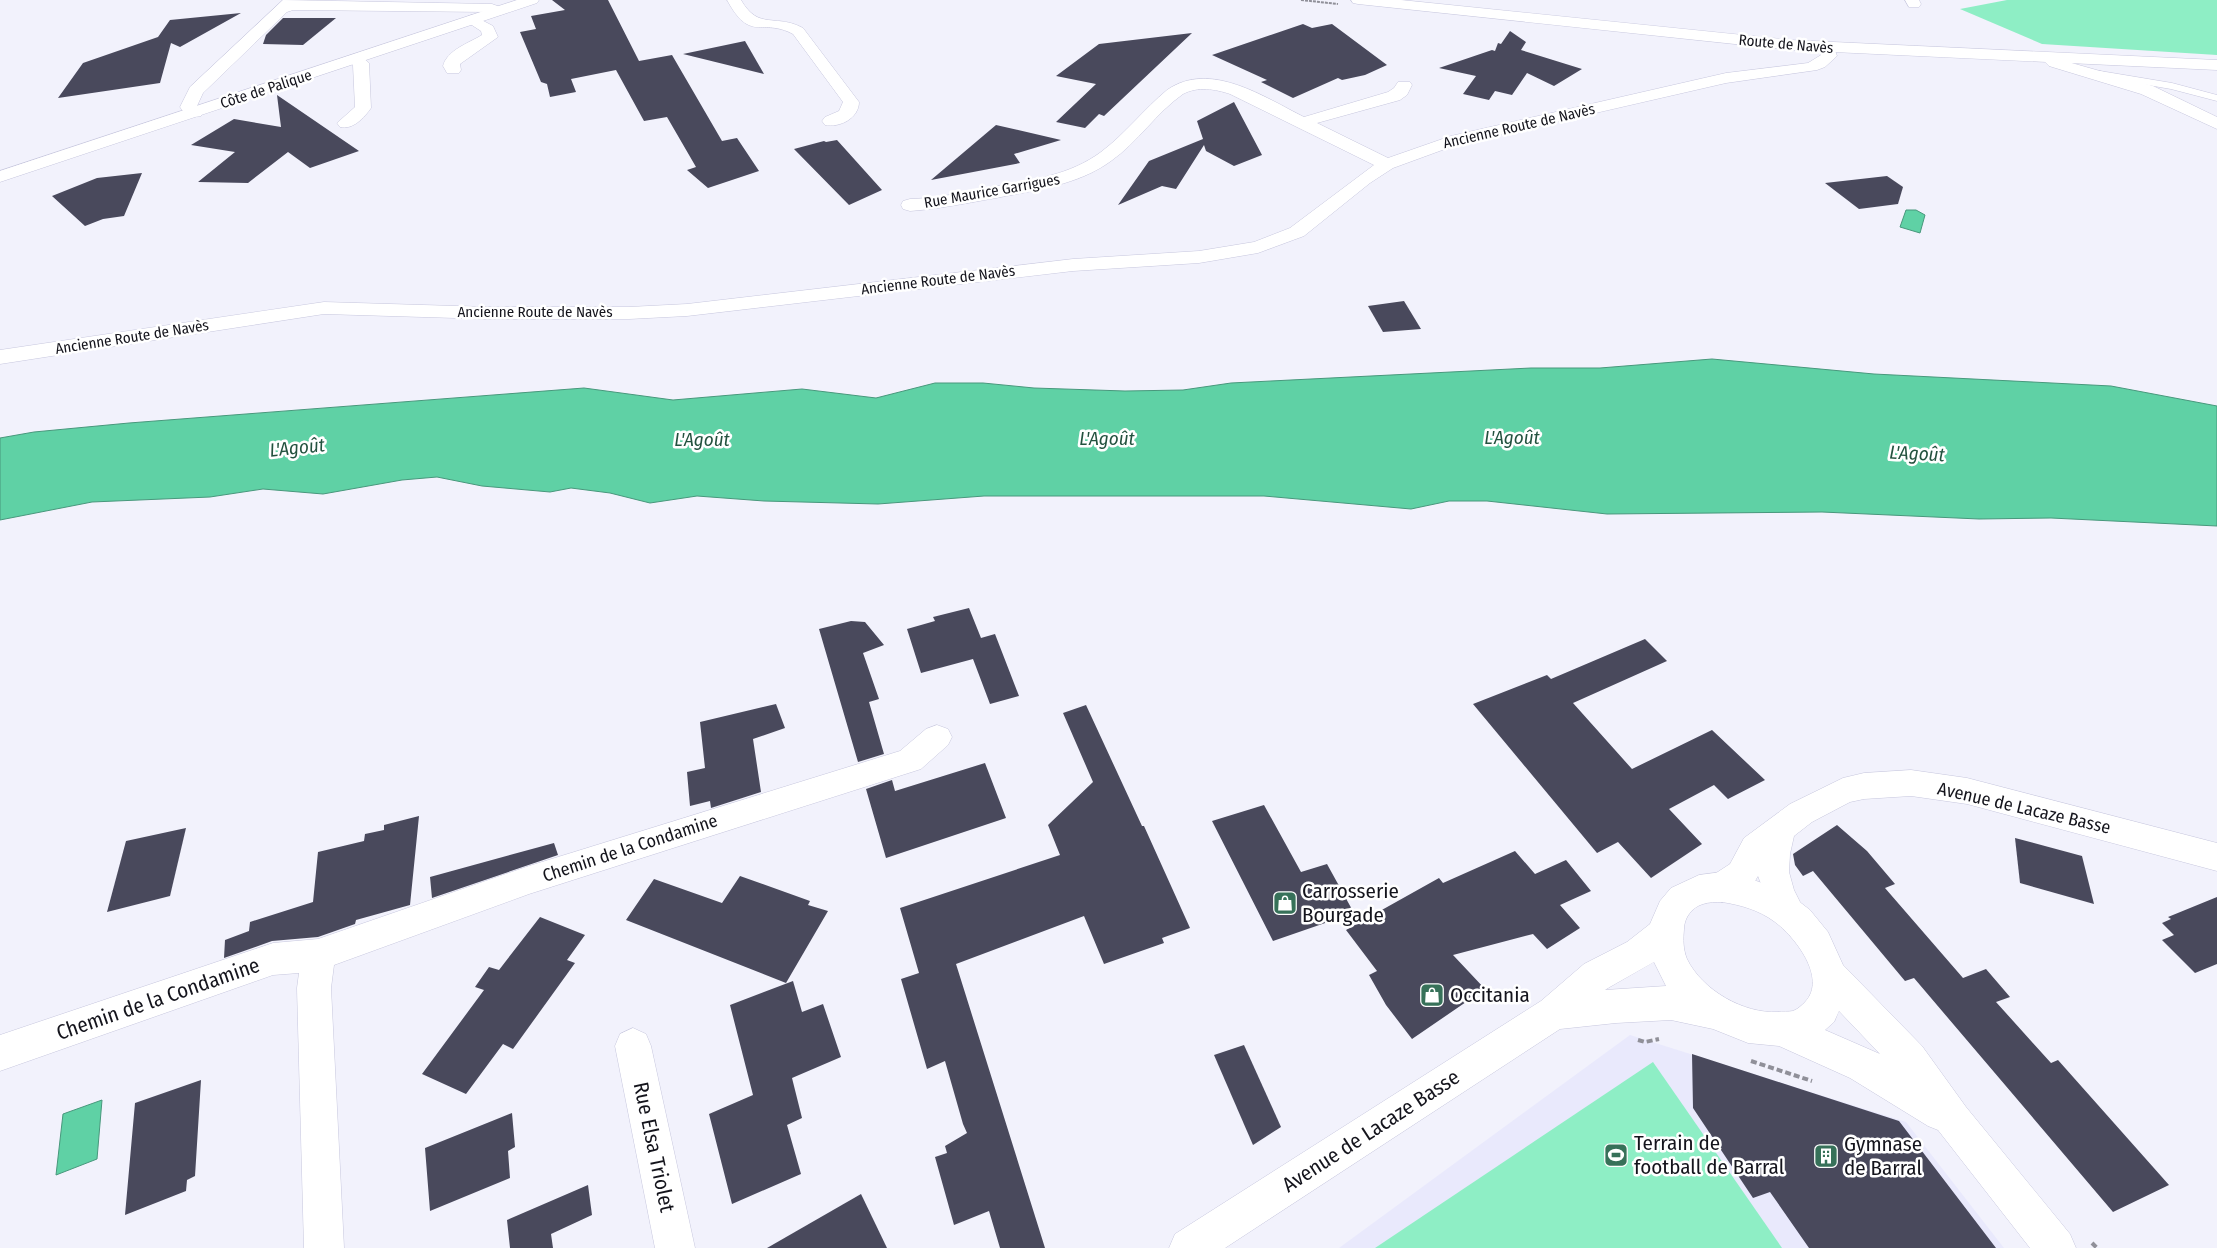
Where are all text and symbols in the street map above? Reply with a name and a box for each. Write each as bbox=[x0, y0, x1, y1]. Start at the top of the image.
street label: Route de Navès bbox=[1738, 31, 1834, 57]
street label: Côte de Palique bbox=[218, 66, 314, 112]
street label: Ancienne Route de Navès bbox=[1441, 100, 1597, 152]
street label: Rue Maurice Garrigues bbox=[923, 170, 1061, 212]
street label: Ancienne Route de Navès bbox=[860, 262, 1016, 298]
street label: Ancienne Route de Navès bbox=[457, 303, 613, 321]
street label: Ancienne Route de Navès bbox=[54, 316, 210, 358]
water label: L'Agoût bbox=[1484, 426, 1541, 449]
water label: L'Agoût bbox=[1079, 427, 1136, 450]
water label: L'Agoût bbox=[674, 428, 731, 451]
water label: L'Agoût bbox=[268, 433, 327, 462]
water label: L'Agoût bbox=[1889, 441, 1946, 466]
street label: Avenue de Lacaze Basse bbox=[1935, 777, 2113, 839]
street label: Chemin de la Condamine bbox=[540, 809, 720, 887]
place label: Carrosserie Bourgade bbox=[1302, 878, 1399, 928]
shop icon: Carrosserie Bourgade bbox=[1272, 890, 1298, 916]
street label: Chemin de la Condamine bbox=[53, 952, 263, 1046]
shop icon: Occitania bbox=[1419, 982, 1445, 1008]
place label: Occitania bbox=[1450, 982, 1530, 1008]
street label: Avenue de Lacaze Basse bbox=[1277, 1064, 1465, 1198]
street label: Rue Elsa Triolet bbox=[628, 1080, 681, 1215]
place label: Terrain de football de Barral bbox=[1634, 1130, 1785, 1180]
place label: Gymnase de Barral bbox=[1844, 1131, 1922, 1181]
sports icon: Terrain de football de Barral bbox=[1603, 1142, 1629, 1168]
building icon: Gymnase de Barral bbox=[1813, 1143, 1839, 1169]

